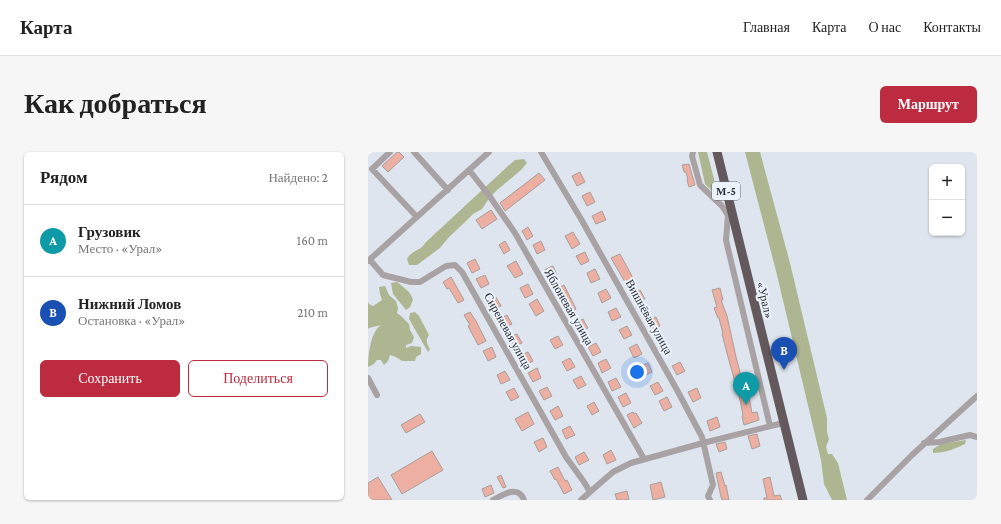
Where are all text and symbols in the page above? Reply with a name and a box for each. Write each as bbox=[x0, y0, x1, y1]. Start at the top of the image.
text: Карта bbox=[20, 17, 72, 38]
text: Главная bbox=[743, 19, 790, 35]
text: Карта bbox=[812, 19, 847, 35]
text: О нас bbox=[869, 19, 901, 35]
text: Контакты bbox=[923, 19, 981, 35]
button: Маршрут bbox=[880, 86, 977, 123]
text: Как добраться bbox=[24, 88, 207, 119]
map controls bbox=[929, 164, 965, 236]
button: + bbox=[929, 164, 965, 200]
text: Рядом bbox=[40, 168, 88, 187]
text: Найдено: 2 bbox=[268, 170, 328, 185]
road number: М-5 bbox=[712, 182, 740, 200]
button: − bbox=[929, 200, 965, 236]
text: Грузовик bbox=[78, 224, 141, 240]
text: A bbox=[49, 233, 57, 248]
text: 160 m bbox=[297, 233, 328, 248]
text: Место · «Урал» bbox=[78, 241, 162, 256]
street label: Яблоневая улица bbox=[541, 266, 597, 348]
street label: Вишнёвая улица bbox=[623, 277, 676, 358]
street label: «Урал» bbox=[754, 280, 776, 320]
street label: Сиреневая улица bbox=[481, 290, 535, 372]
text: Нижний Ломов bbox=[78, 296, 181, 312]
text: B bbox=[49, 305, 57, 320]
text: 210 m bbox=[297, 305, 328, 320]
text: Остановка · «Урал» bbox=[78, 313, 185, 328]
pin: B bbox=[771, 337, 797, 370]
button: Сохранить bbox=[40, 360, 180, 397]
button: Поделиться bbox=[188, 360, 328, 397]
your location bbox=[627, 362, 647, 382]
pin: A bbox=[733, 372, 759, 405]

